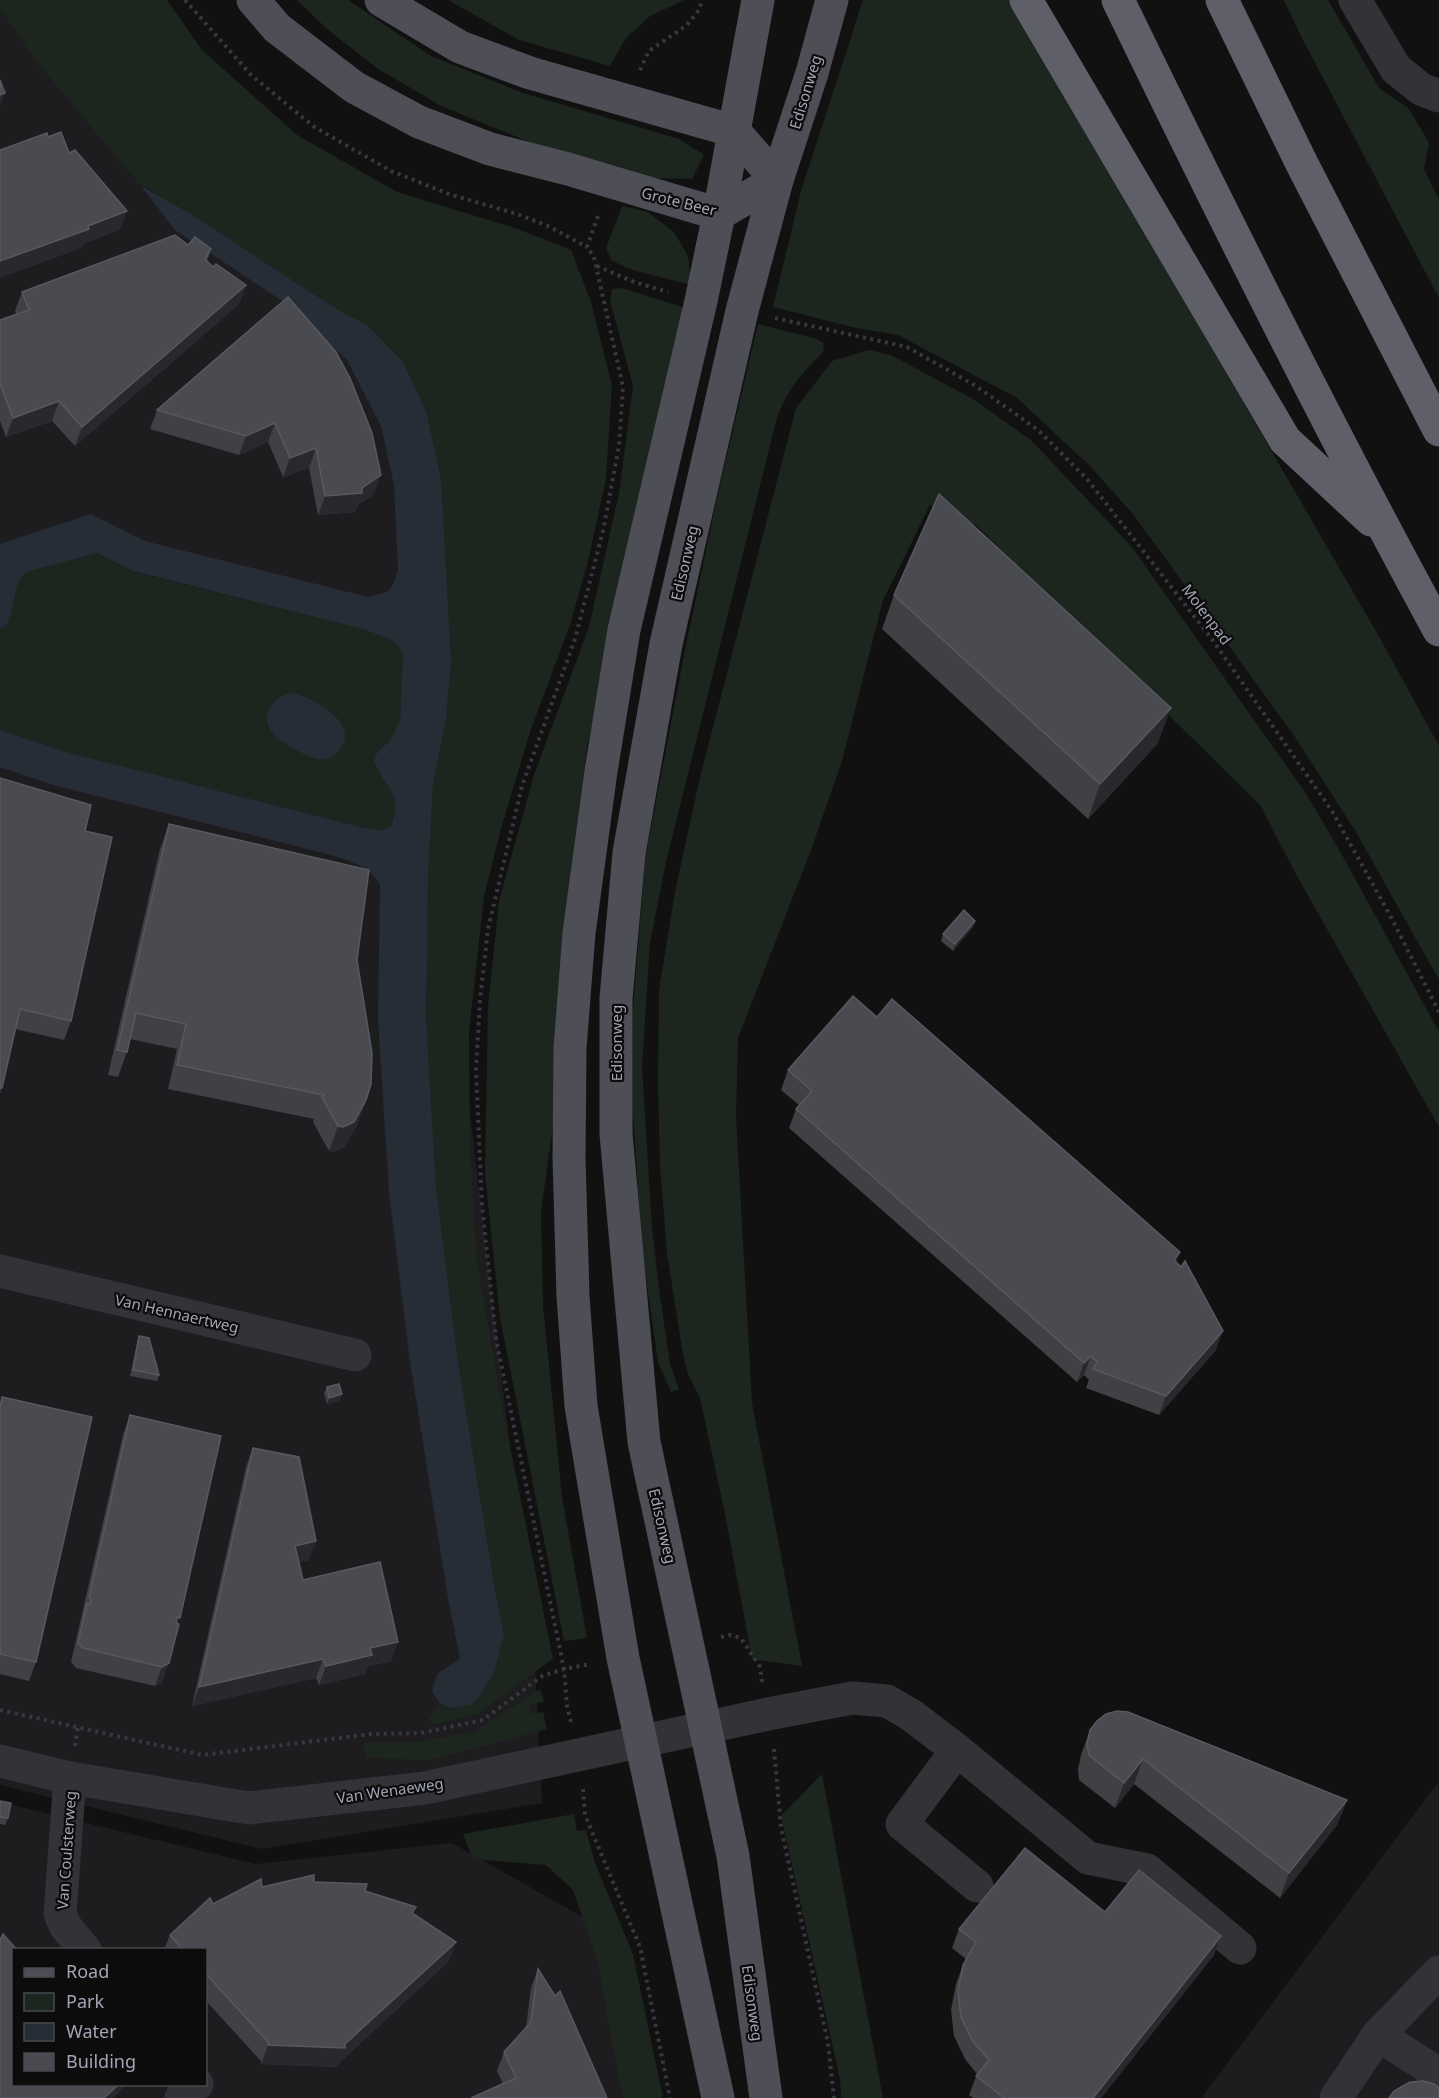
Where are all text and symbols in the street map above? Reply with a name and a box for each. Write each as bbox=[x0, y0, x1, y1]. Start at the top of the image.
street label: Edisonweg bbox=[784, 53, 826, 131]
street label: Grote Beer bbox=[639, 182, 719, 220]
street label: Edisonweg bbox=[666, 524, 702, 602]
street label: Molenpad bbox=[1178, 580, 1236, 648]
street label: Edisonweg bbox=[606, 1005, 626, 1081]
street label: Van Hennaertweg bbox=[113, 1289, 241, 1337]
street label: Edisonweg bbox=[645, 1487, 681, 1565]
street label: Van Wenaeweg bbox=[335, 1773, 445, 1807]
street label: Van Coulsterweg bbox=[52, 1790, 80, 1910]
legend bbox=[12, 1948, 207, 2086]
text: Road bbox=[66, 1959, 109, 1983]
street label: Edisonweg bbox=[738, 1964, 768, 2042]
text: Park bbox=[66, 1989, 104, 2013]
text: Water bbox=[66, 2019, 117, 2043]
text: Building bbox=[66, 2049, 136, 2073]

